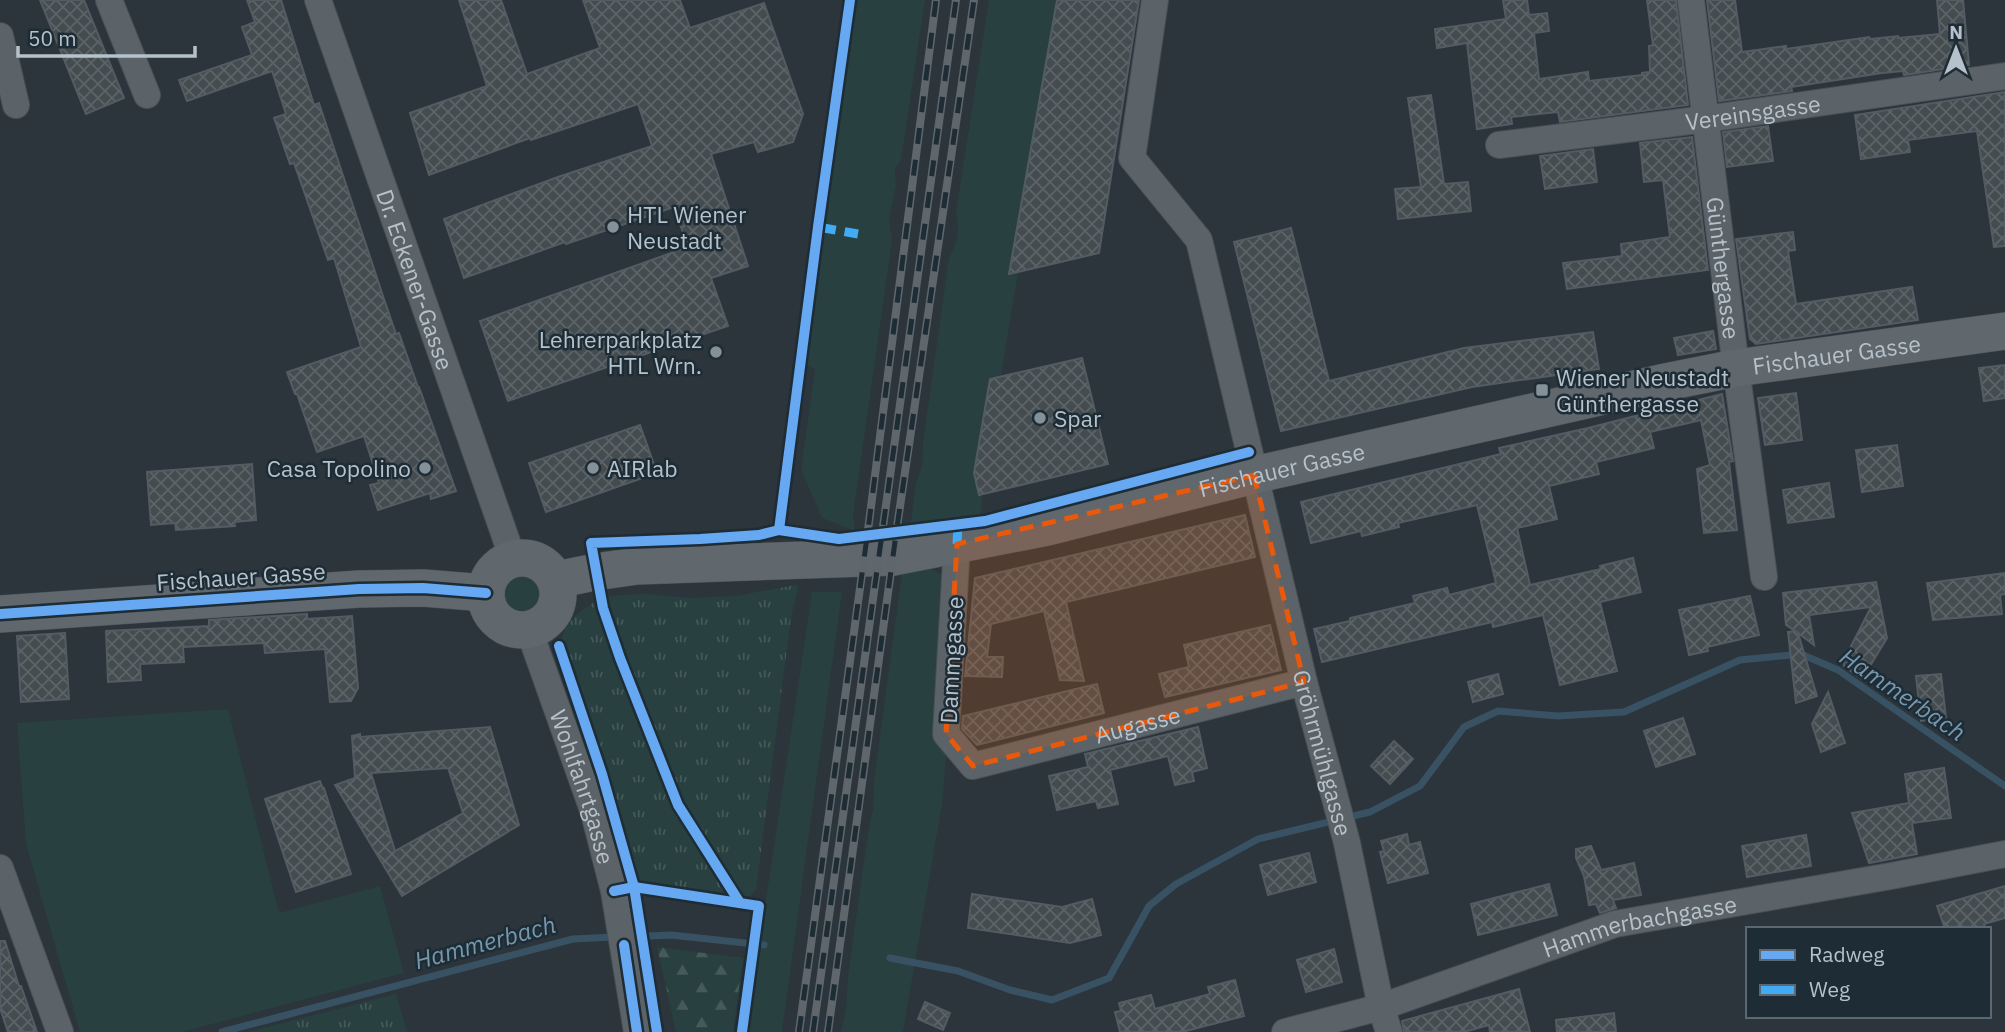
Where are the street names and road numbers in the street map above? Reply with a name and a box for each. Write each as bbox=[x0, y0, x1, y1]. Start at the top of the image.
street label: Vereinsgasse bbox=[1684, 88, 1822, 136]
street label: Dr. Eckener-Gasse bbox=[370, 185, 461, 374]
street label: Günthergasse bbox=[1700, 195, 1747, 341]
street label: Fischauer Gasse bbox=[1751, 328, 1923, 381]
street label: Fischauer Gasse bbox=[1196, 435, 1368, 503]
street label: Fischauer Gasse bbox=[155, 555, 327, 597]
street label: Dammgasse bbox=[933, 596, 969, 724]
street label: Gröhrmühlgasse bbox=[1287, 667, 1359, 839]
street label: Augasse bbox=[1092, 699, 1184, 749]
street label: Wohlfahrtgasse bbox=[543, 706, 622, 867]
street label: Hammerbachgasse bbox=[1538, 888, 1739, 964]

